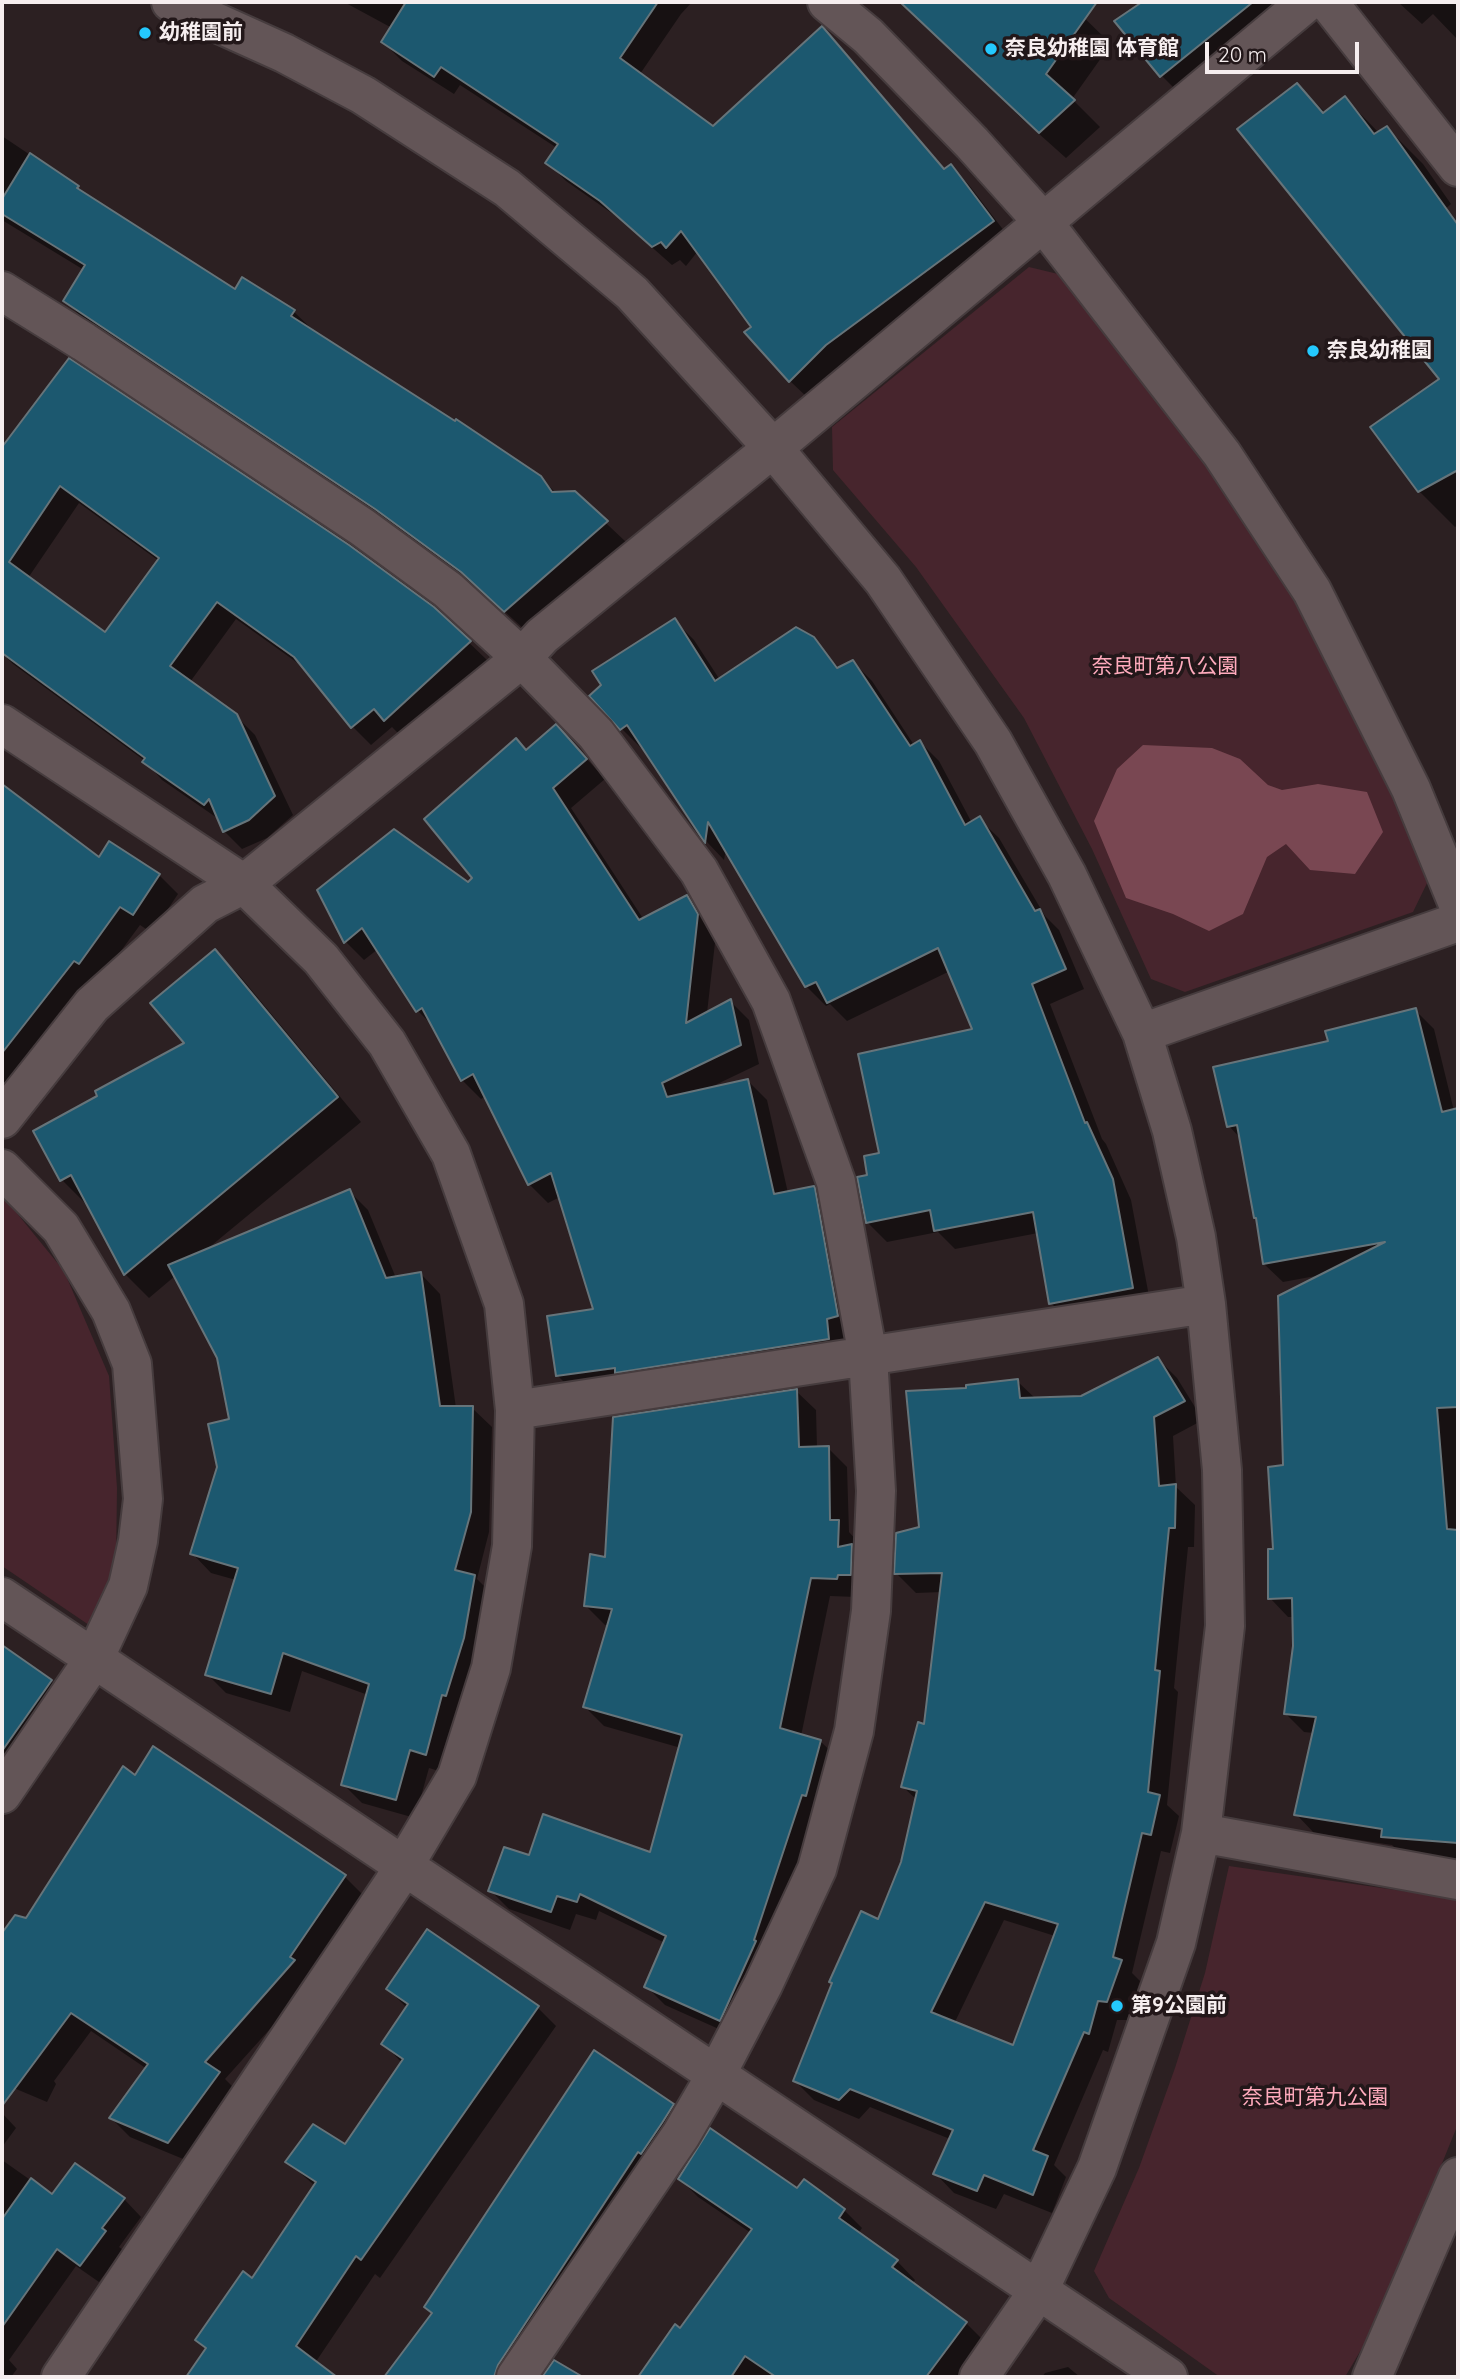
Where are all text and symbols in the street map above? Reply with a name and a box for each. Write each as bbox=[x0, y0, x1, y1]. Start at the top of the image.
place label: 幼稚園前 bbox=[159, 20, 243, 46]
marker: 幼稚園前 bbox=[137, 25, 153, 41]
scale bar bbox=[1208, 28, 1362, 72]
place label: 奈良幼稚園 体育館 bbox=[1005, 36, 1179, 62]
marker: 奈良幼稚園 体育館 bbox=[983, 41, 999, 57]
text: 20 m bbox=[1218, 41, 1267, 67]
place label: 奈良幼稚園 bbox=[1327, 338, 1432, 364]
marker: 奈良幼稚園 bbox=[1305, 343, 1321, 359]
park label: 奈良町第八公園 bbox=[1092, 654, 1238, 680]
place label: 第9公園前 bbox=[1131, 1993, 1227, 2019]
marker: 第9公園前 bbox=[1109, 1998, 1125, 2014]
park label: 奈良町第九公園 bbox=[1242, 2085, 1388, 2111]

